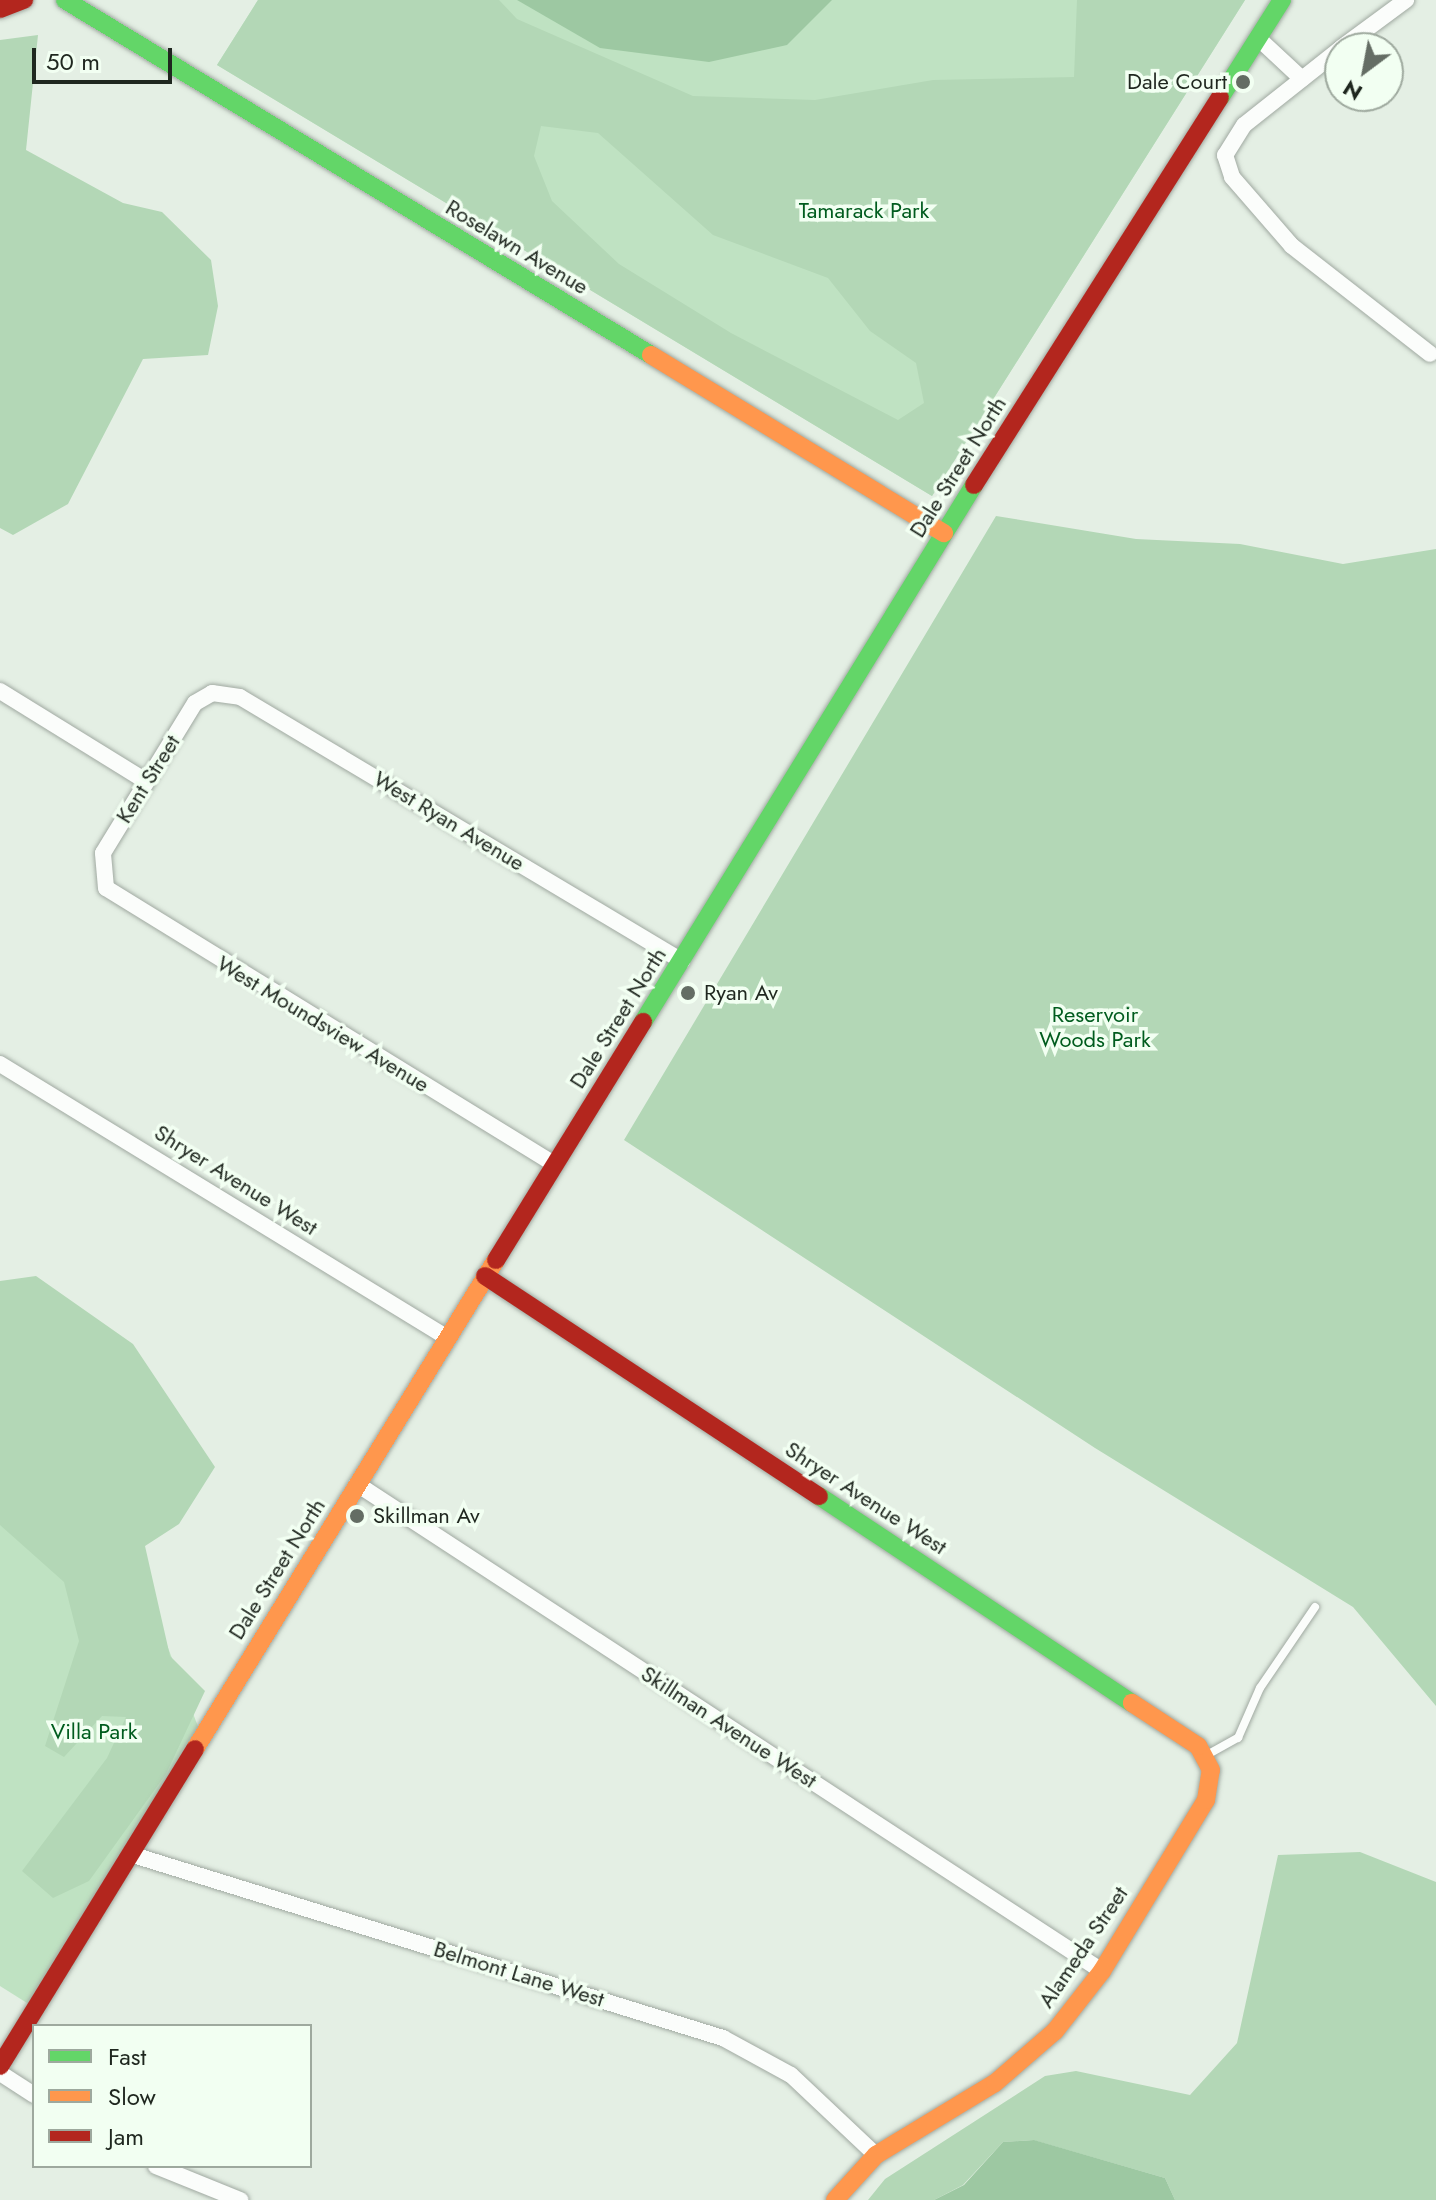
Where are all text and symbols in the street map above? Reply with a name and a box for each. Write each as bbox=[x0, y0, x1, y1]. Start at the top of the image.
scale bar bbox=[36, 32, 176, 82]
north arrow bbox=[1324, 32, 1404, 112]
text: 50 m bbox=[46, 44, 100, 79]
place label: Dale Court bbox=[1127, 69, 1227, 95]
text: N bbox=[1336, 72, 1368, 109]
marker: Dale Court bbox=[1234, 73, 1252, 91]
street label: Roselawn Avenue bbox=[441, 194, 593, 300]
park label: Tamarack Park bbox=[799, 198, 929, 224]
street label: Dale Street North bbox=[904, 392, 1012, 542]
street label: Kent Street bbox=[111, 730, 185, 828]
street label: West Ryan Avenue bbox=[369, 766, 529, 876]
street label: Dale Street North bbox=[564, 943, 672, 1093]
street label: West Moundsview Avenue bbox=[212, 950, 434, 1098]
place label: Ryan Av bbox=[704, 980, 778, 1006]
marker: Ryan Av bbox=[679, 984, 697, 1002]
park label: Reservoir Woods Park bbox=[1039, 1001, 1151, 1052]
street label: Shryer Avenue West bbox=[150, 1119, 322, 1241]
street label: Shryer Avenue West bbox=[780, 1436, 952, 1560]
street label: Dale Street North bbox=[223, 1494, 331, 1644]
place label: Skillman Av bbox=[373, 1503, 480, 1529]
marker: Skillman Av bbox=[348, 1507, 366, 1525]
street label: Skillman Avenue West bbox=[636, 1660, 822, 1794]
park label: Villa Park bbox=[51, 1719, 137, 1745]
street label: Alameda Street bbox=[1033, 1881, 1133, 2013]
street label: Belmont Lane West bbox=[431, 1936, 607, 2012]
legend bbox=[32, 2024, 312, 2168]
text: Fast bbox=[108, 2039, 146, 2074]
text: Slow bbox=[108, 2079, 156, 2114]
text: Jam bbox=[108, 2119, 144, 2154]

